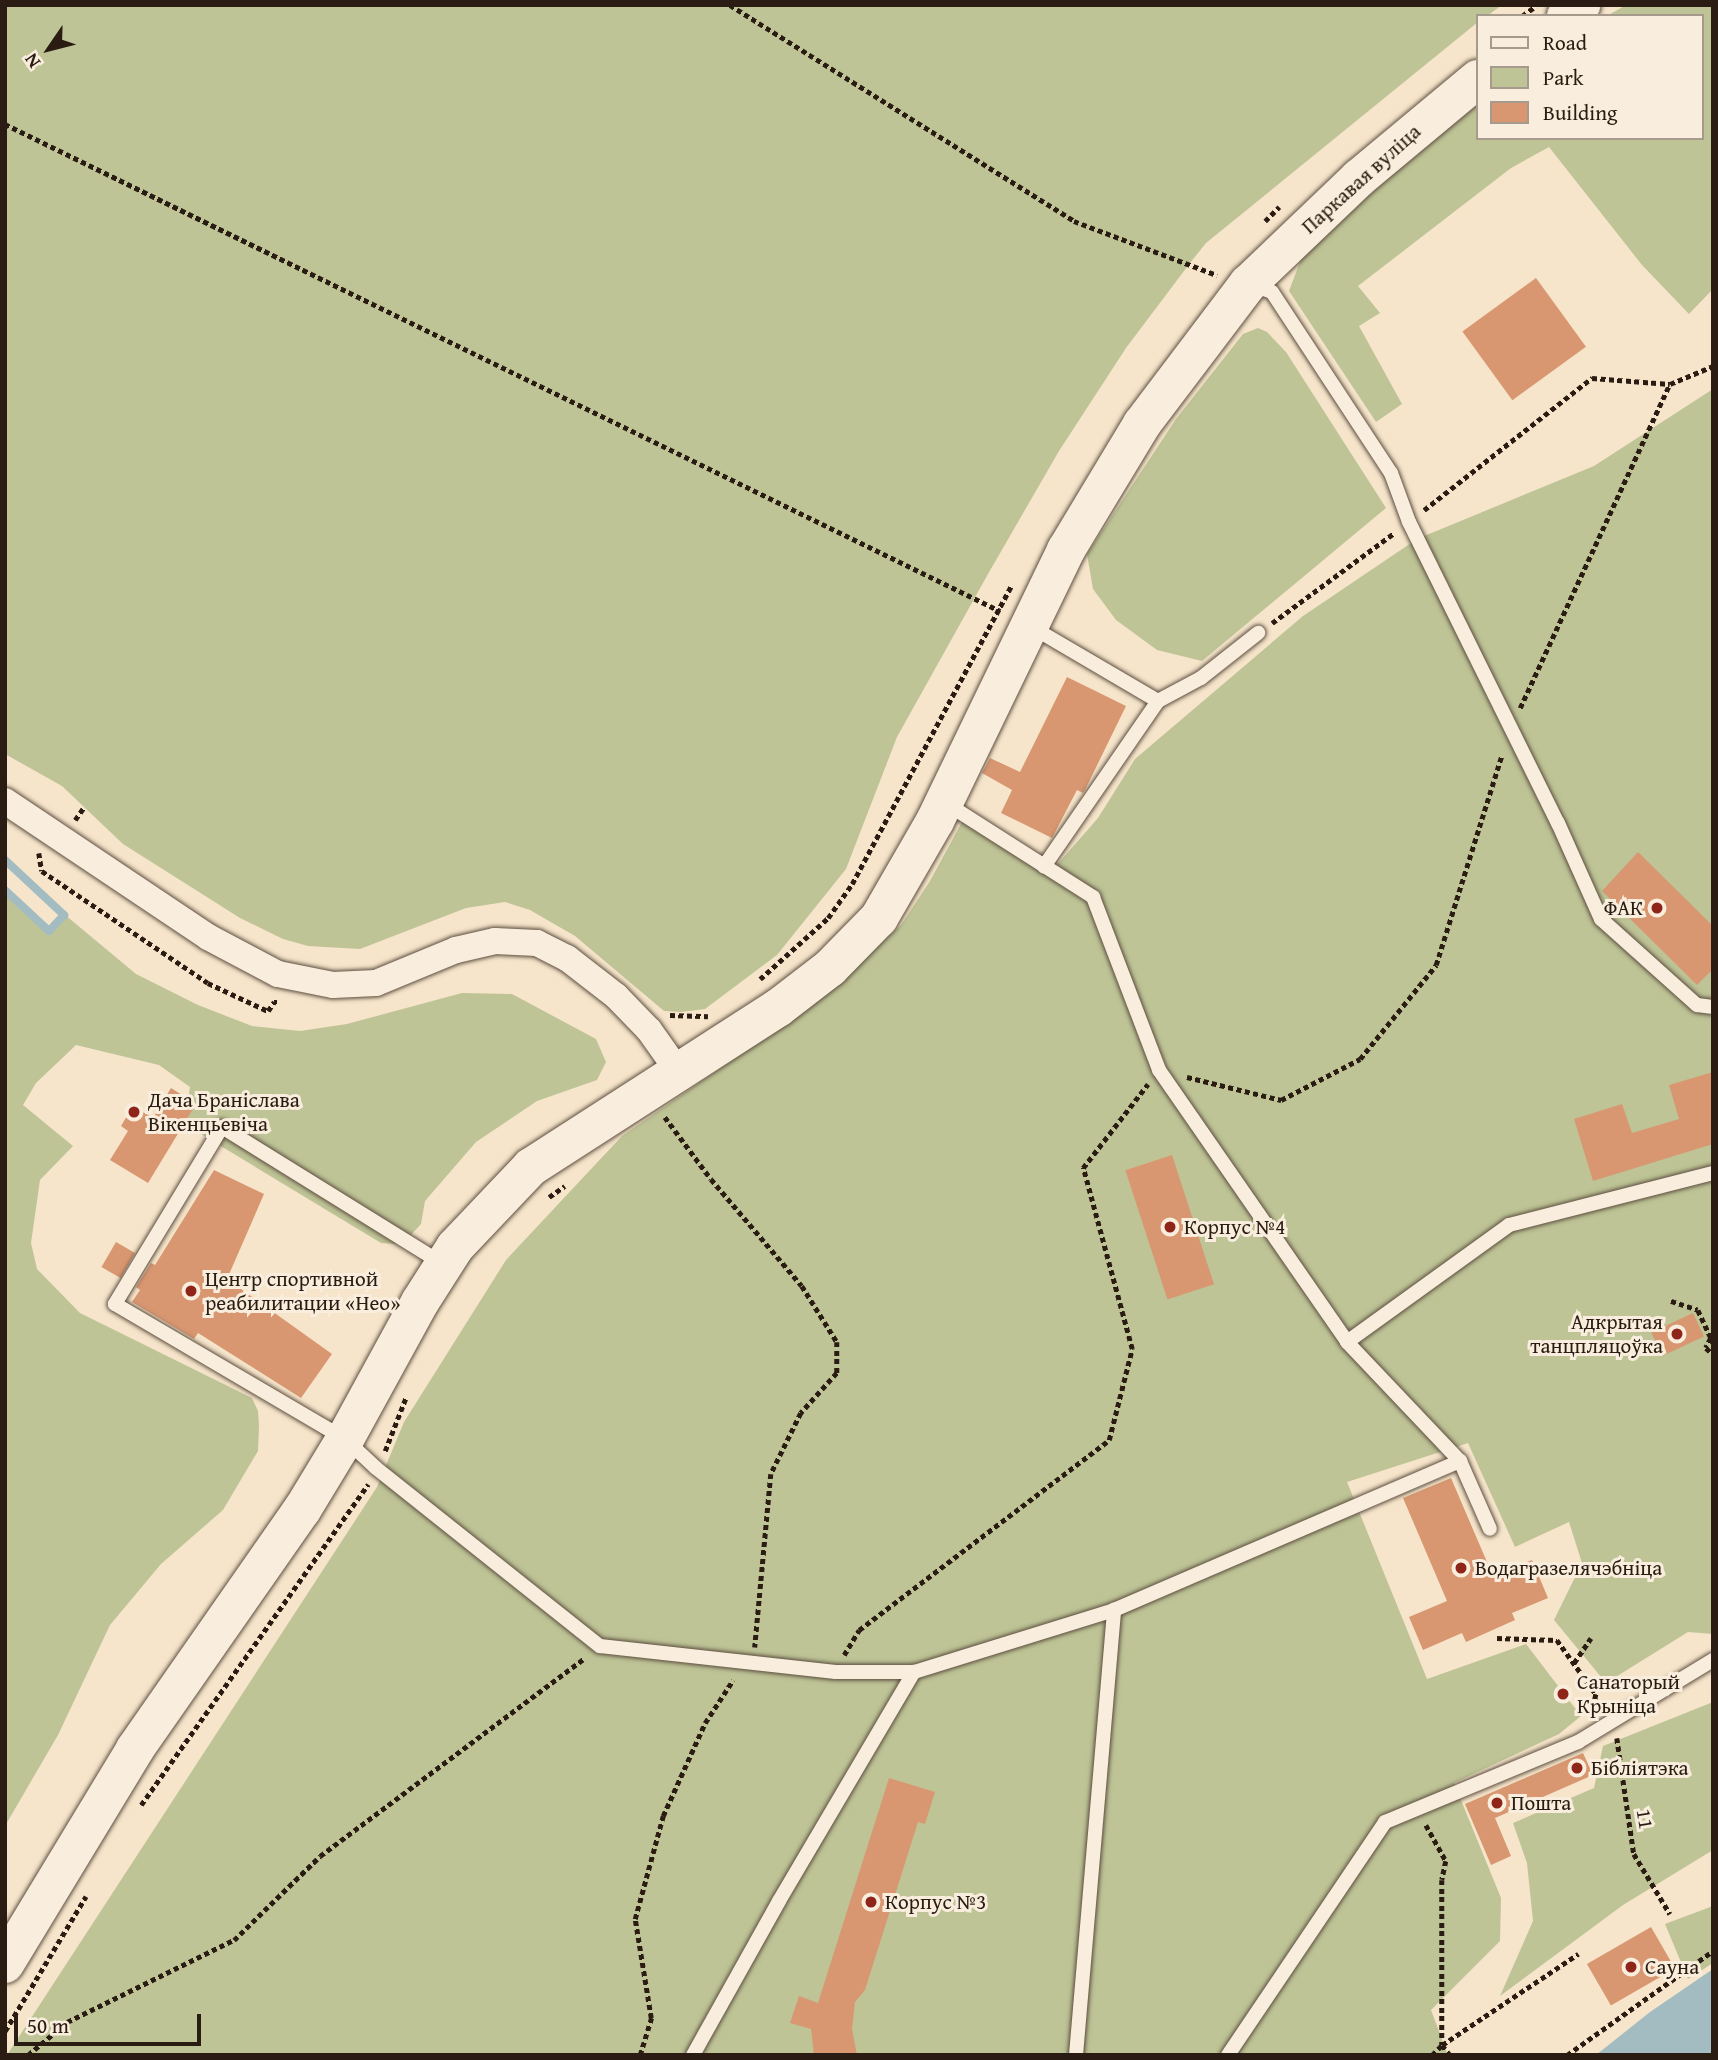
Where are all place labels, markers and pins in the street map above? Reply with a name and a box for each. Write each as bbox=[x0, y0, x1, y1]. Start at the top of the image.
place label: ФАК bbox=[1604, 895, 1643, 921]
marker: ФАК bbox=[1649, 900, 1665, 916]
place label: Дача Браніслава Вікенцьевіча bbox=[148, 1087, 300, 1137]
marker: Дача Браніслава Вікенцьевіча bbox=[126, 1104, 142, 1120]
place label: Корпус №4 bbox=[1184, 1214, 1285, 1240]
marker: Корпус №4 bbox=[1162, 1219, 1178, 1235]
place label: Центр спортивной реабилитации «Нео» bbox=[205, 1266, 400, 1316]
marker: Центр спортивной реабилитации «Нео» bbox=[183, 1283, 199, 1299]
place label: Адкрытая танцпляцоўка bbox=[1530, 1309, 1663, 1359]
marker: Адкрытая танцпляцоўка bbox=[1669, 1326, 1685, 1342]
place label: Водагразелячэбніца bbox=[1475, 1555, 1662, 1581]
marker: Водагразелячэбніца bbox=[1453, 1560, 1469, 1576]
place label: Санаторый Крыніца bbox=[1577, 1669, 1680, 1719]
marker: Санаторый Крыніца bbox=[1555, 1686, 1571, 1702]
place label: Бібліятэка bbox=[1591, 1755, 1689, 1781]
marker: Бібліятэка bbox=[1569, 1760, 1585, 1776]
place label: Пошта bbox=[1511, 1790, 1571, 1816]
marker: Пошта bbox=[1489, 1795, 1505, 1811]
place label: Корпус №3 bbox=[885, 1889, 986, 1915]
marker: Корпус №3 bbox=[863, 1894, 879, 1910]
place label: Сауна bbox=[1645, 1954, 1699, 1980]
marker: Сауна bbox=[1623, 1959, 1639, 1975]

